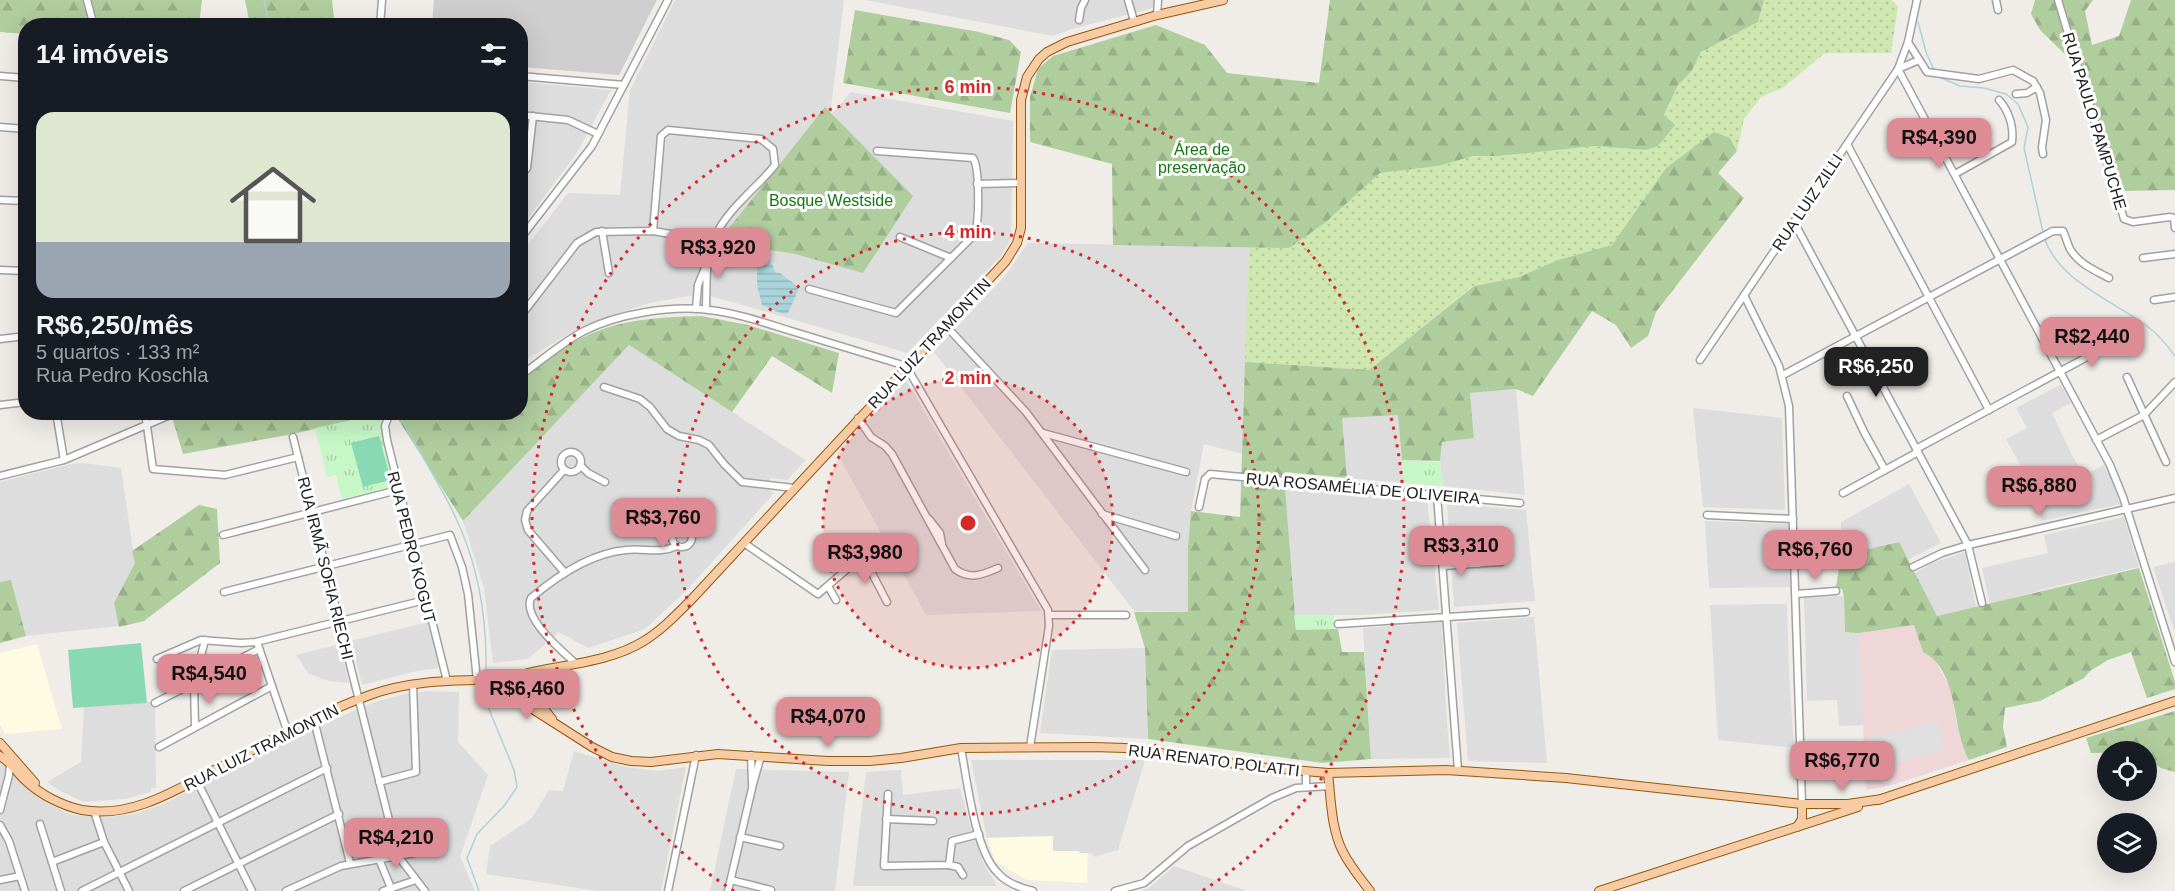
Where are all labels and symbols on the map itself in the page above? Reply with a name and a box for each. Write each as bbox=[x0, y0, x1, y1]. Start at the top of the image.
street label: RUA PAULO PAMPUCHE bbox=[2059, 31, 2130, 212]
text: 6 min bbox=[944, 77, 992, 97]
pin: R$4,390 bbox=[1884, 118, 1994, 169]
park label: Área de preservação bbox=[1158, 140, 1246, 176]
street label: RUA LUIZ ZILLI bbox=[1769, 151, 1846, 254]
park label: Bosque Westside bbox=[769, 192, 893, 209]
text: 4 min bbox=[944, 222, 992, 242]
pin: R$3,920 bbox=[663, 228, 773, 279]
street label: RUA LUIZ TRAMONTIN bbox=[865, 275, 994, 412]
pin: R$2,440 bbox=[2037, 317, 2147, 368]
pin: R$6,250 bbox=[1821, 347, 1931, 398]
text: 2 min bbox=[944, 368, 992, 388]
pin: R$6,880 bbox=[1984, 466, 2094, 517]
street label: RUA ROSAMÉLIA DE OLIVEIRA bbox=[1245, 469, 1481, 507]
street label: RUA PEDRO KOGUT bbox=[384, 470, 439, 625]
street label: RUA IRMÃ SOFIA RIECHI bbox=[295, 475, 358, 661]
pin: R$3,760 bbox=[608, 498, 718, 549]
centre of rings bbox=[958, 513, 978, 533]
pin: R$3,310 bbox=[1406, 526, 1516, 577]
pin: R$6,760 bbox=[1760, 530, 1870, 581]
pin: R$3,980 bbox=[810, 533, 920, 584]
pin: R$4,540 bbox=[154, 654, 264, 705]
pin: R$6,460 bbox=[472, 669, 582, 720]
pin: R$4,070 bbox=[773, 697, 883, 748]
street label: RUA LUIZ TRAMONTIN bbox=[181, 701, 341, 794]
pin: R$6,770 bbox=[1787, 741, 1897, 792]
street label: RUA RENATO POLATTI bbox=[1127, 742, 1301, 779]
pin: R$4,210 bbox=[341, 818, 451, 869]

